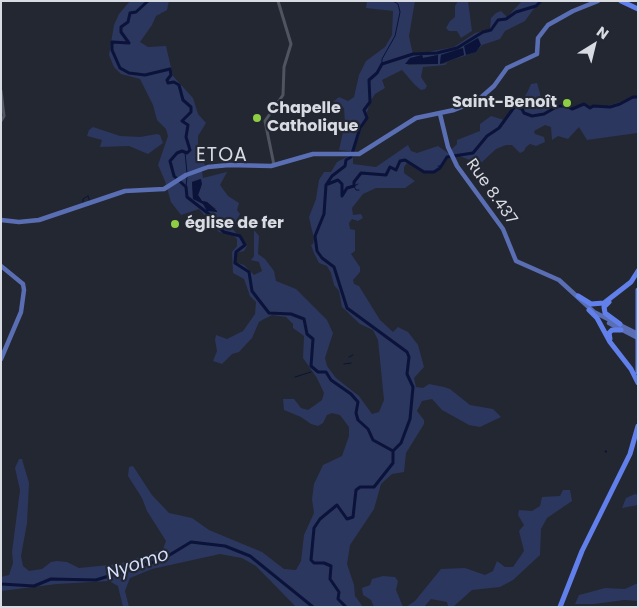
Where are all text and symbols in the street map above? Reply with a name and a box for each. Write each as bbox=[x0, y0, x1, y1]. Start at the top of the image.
north arrow bbox=[569, 20, 619, 70]
text: N bbox=[593, 22, 613, 44]
place label: Saint-Benoît bbox=[452, 93, 557, 113]
marker: Saint-Benoît bbox=[561, 97, 573, 109]
place label: Chapelle Catholique bbox=[267, 99, 358, 137]
marker: Chapelle Catholique bbox=[251, 112, 263, 124]
district label: ETOA bbox=[196, 145, 248, 167]
street label: Rue 8.437 bbox=[461, 155, 521, 229]
place label: église de fer bbox=[185, 214, 284, 234]
marker: église de fer bbox=[169, 218, 181, 230]
water label: Nyomo bbox=[104, 544, 172, 586]

